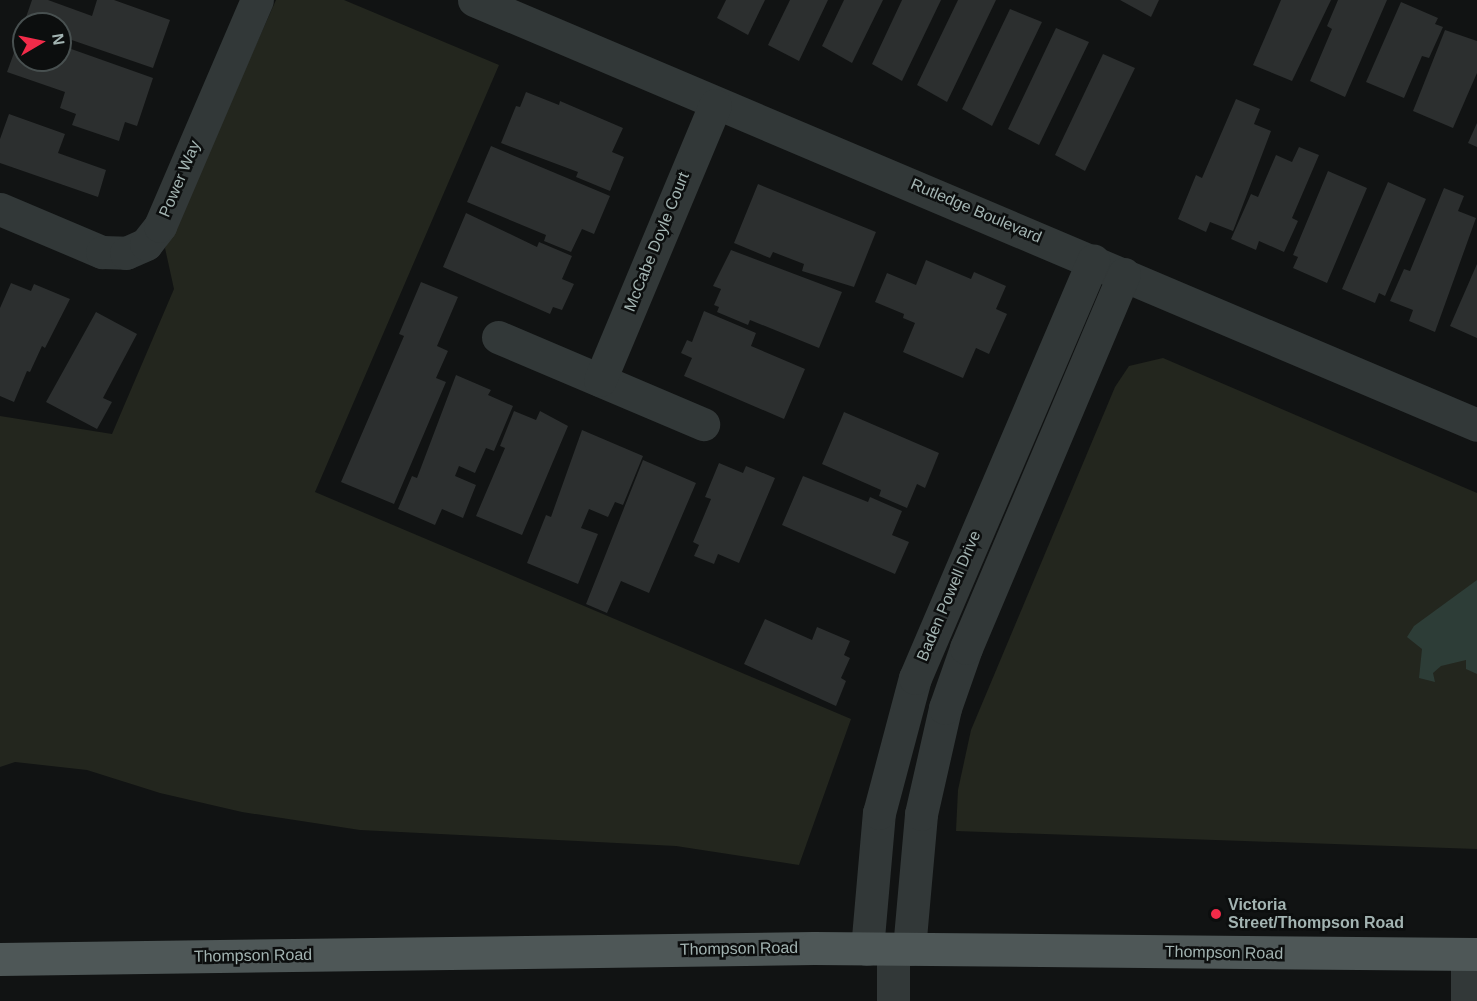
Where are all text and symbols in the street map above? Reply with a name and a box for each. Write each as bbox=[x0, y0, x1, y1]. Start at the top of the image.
north arrow bbox=[12, 12, 72, 72]
text: N bbox=[49, 32, 68, 46]
street label: Power Way bbox=[155, 138, 205, 220]
street label: McCabe Doyle Court bbox=[620, 170, 694, 314]
street label: Rutledge Boulevard bbox=[908, 175, 1044, 247]
street label: Baden Powell Drive bbox=[913, 528, 985, 664]
place label: Victoria Street/Thompson Road bbox=[1228, 895, 1404, 933]
marker: Victoria Street/Thompson Road bbox=[1209, 907, 1223, 921]
street label: Thompson Road bbox=[680, 938, 798, 960]
street label: Thompson Road bbox=[1165, 942, 1283, 964]
street label: Thompson Road bbox=[194, 945, 312, 967]

